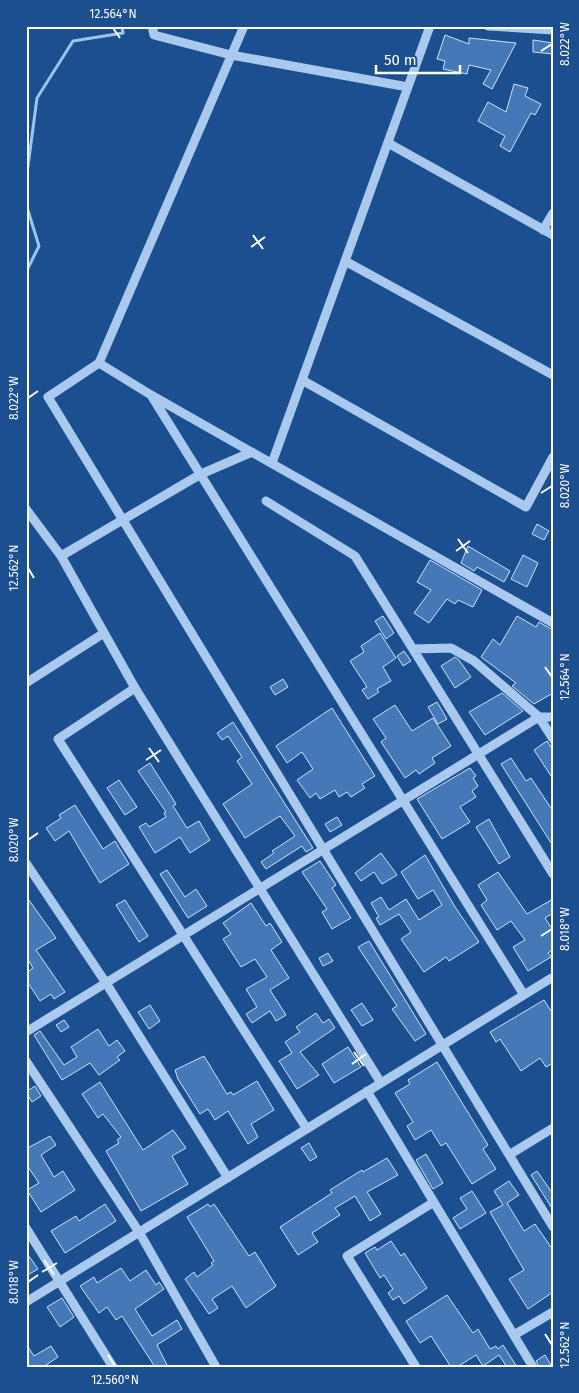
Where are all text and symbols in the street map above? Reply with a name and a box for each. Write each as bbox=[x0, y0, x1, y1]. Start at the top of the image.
text: 12.564°N bbox=[89, 7, 137, 21]
text: 8.022°W bbox=[558, 22, 572, 66]
scale bar bbox=[376, 42, 460, 74]
text: 50 m bbox=[384, 51, 417, 69]
text: 8.022°W bbox=[7, 376, 21, 420]
text: 8.020°W bbox=[558, 464, 572, 508]
text: 12.562°N bbox=[7, 545, 21, 591]
text: 12.564°N bbox=[558, 653, 572, 701]
text: 8.020°W bbox=[7, 818, 21, 862]
text: 8.018°W bbox=[558, 907, 572, 951]
text: 8.018°W bbox=[7, 1260, 21, 1304]
text: 12.562°N bbox=[558, 1322, 572, 1368]
text: 12.560°N bbox=[91, 1373, 139, 1387]

